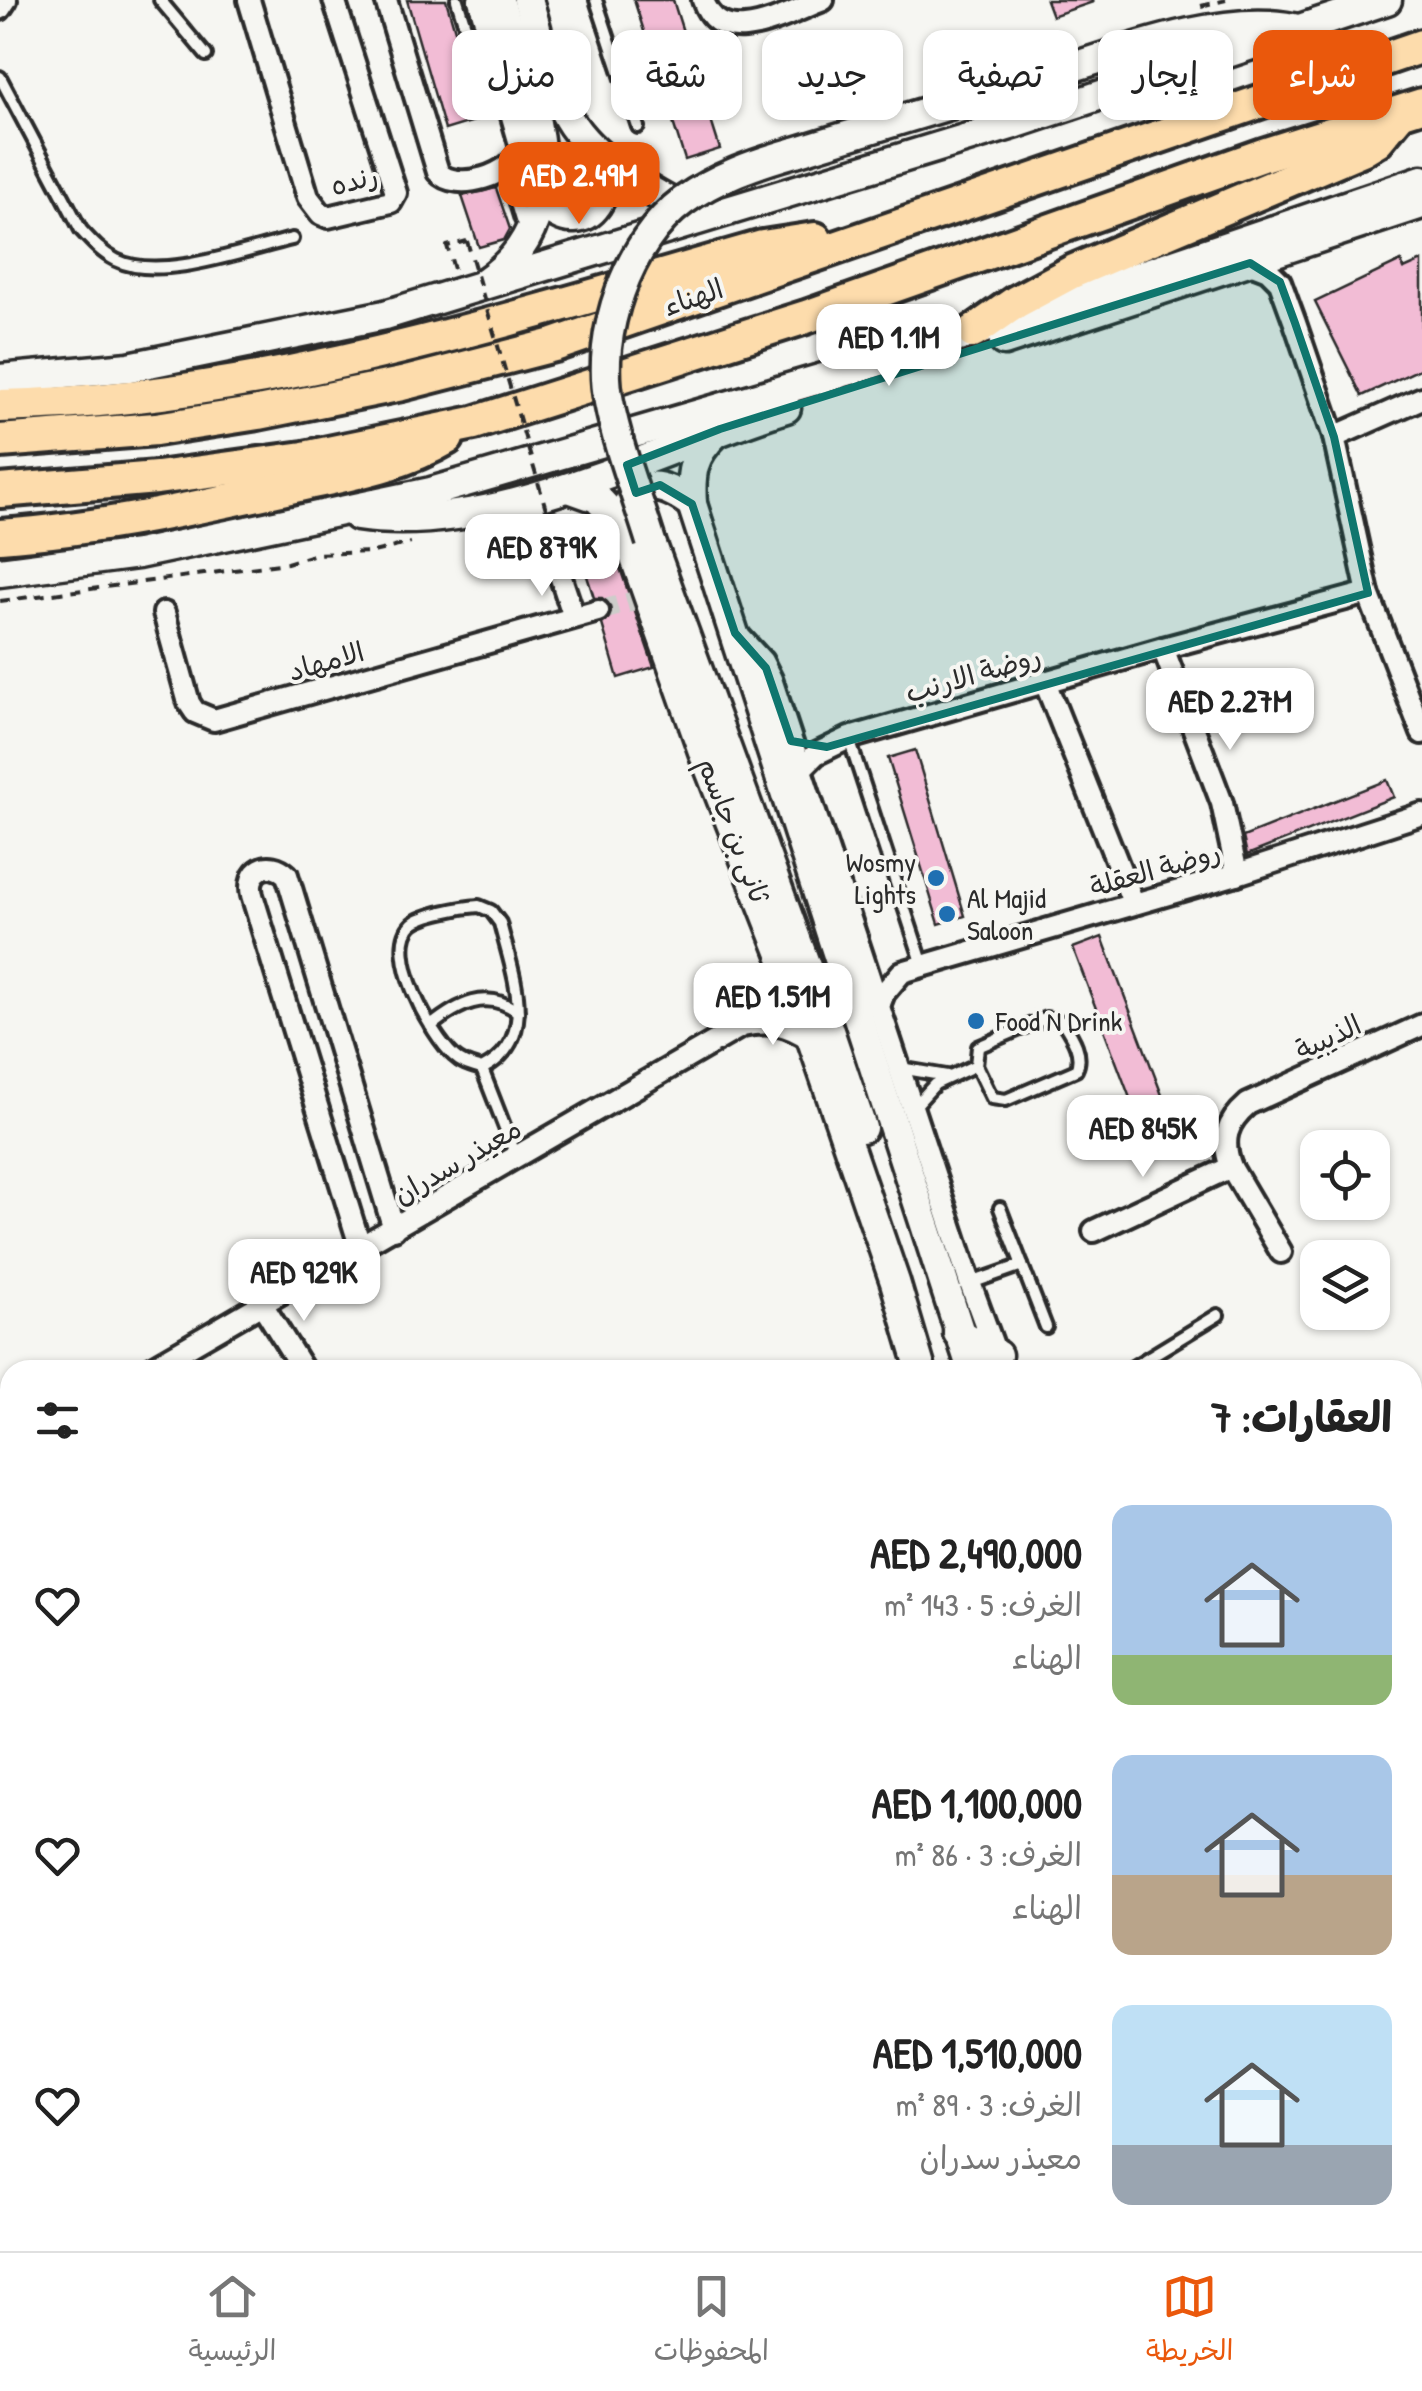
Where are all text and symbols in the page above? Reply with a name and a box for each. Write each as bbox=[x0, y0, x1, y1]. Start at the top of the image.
chip: منزل bbox=[452, 30, 591, 120]
chip: شقة bbox=[611, 30, 742, 120]
chip: جديد bbox=[762, 30, 903, 120]
chip: تصفية bbox=[923, 30, 1078, 120]
chip: إيجار bbox=[1098, 30, 1233, 120]
chip: شراء bbox=[1253, 30, 1392, 120]
pin: AED 2.49M bbox=[465, 142, 693, 227]
text: AED 2.49M bbox=[521, 153, 637, 196]
street label: رنده bbox=[326, 156, 382, 204]
street label: الهناء bbox=[658, 269, 728, 325]
pin: AED 1.1M bbox=[786, 304, 992, 389]
text: AED 1.1M bbox=[838, 315, 940, 358]
pin: AED 879K bbox=[439, 514, 645, 599]
text: AED 879K bbox=[487, 525, 597, 568]
street label: الامهاد bbox=[283, 632, 369, 690]
street label: روضة الارنب bbox=[901, 637, 1045, 711]
pin: AED 2.27M bbox=[1116, 668, 1344, 753]
text: AED 2.27M bbox=[1168, 679, 1292, 722]
street label: ثانى بن جاسم bbox=[686, 752, 779, 910]
street label: روضة العقلة bbox=[1085, 832, 1225, 906]
place label: Wosmy Lights bbox=[846, 843, 916, 913]
marker: Wosmy Lights bbox=[925, 867, 947, 889]
place label: Al Majid Saloon bbox=[967, 879, 1046, 949]
marker: Al Majid Saloon bbox=[936, 903, 958, 925]
pin: AED 1.51M bbox=[659, 963, 887, 1048]
text: AED 1.51M bbox=[716, 974, 830, 1017]
place label: Food N Drink bbox=[995, 1002, 1123, 1040]
street label: الذيبية bbox=[1289, 1005, 1367, 1069]
marker: Food N Drink bbox=[965, 1010, 987, 1032]
pin: AED 845K bbox=[1040, 1095, 1246, 1180]
text: AED 845K bbox=[1089, 1106, 1197, 1149]
street label: معيذر سدران bbox=[386, 1109, 528, 1213]
map controls bbox=[1300, 1130, 1390, 1330]
button: locate bbox=[1300, 1130, 1390, 1220]
pin: AED 929K bbox=[201, 1239, 407, 1324]
button: layers bbox=[1300, 1240, 1390, 1330]
text: AED 929K bbox=[250, 1250, 358, 1293]
text: العقارات: 7 bbox=[1211, 1388, 1392, 1445]
icon: filters bbox=[30, 1393, 85, 1448]
text: AED 2,490,000 bbox=[870, 1524, 1082, 1581]
icon: home bbox=[1192, 1545, 1312, 1665]
icon: heart bbox=[30, 1578, 85, 1633]
text: الغرف: 5 · 143 m² bbox=[884, 1583, 1082, 1626]
text: الهناء bbox=[1012, 1636, 1082, 1679]
text: AED 1,100,000 bbox=[872, 1774, 1082, 1831]
icon: home bbox=[1192, 1795, 1312, 1915]
icon: heart bbox=[30, 1828, 85, 1883]
text: الغرف: 3 · 86 m² bbox=[895, 1833, 1082, 1876]
text: الهناء bbox=[1012, 1886, 1082, 1929]
text: AED 1,510,000 bbox=[873, 2024, 1082, 2081]
icon: home bbox=[1192, 2045, 1312, 2165]
icon: heart bbox=[30, 2078, 85, 2133]
text: الغرف: 3 · 89 m² bbox=[896, 2083, 1082, 2126]
text: معيذر سدران bbox=[919, 2136, 1082, 2179]
tab: الرئيسية bbox=[189, 2269, 277, 2375]
tab: المحفوظات bbox=[654, 2269, 769, 2375]
tab: الخريطة bbox=[1146, 2269, 1233, 2375]

